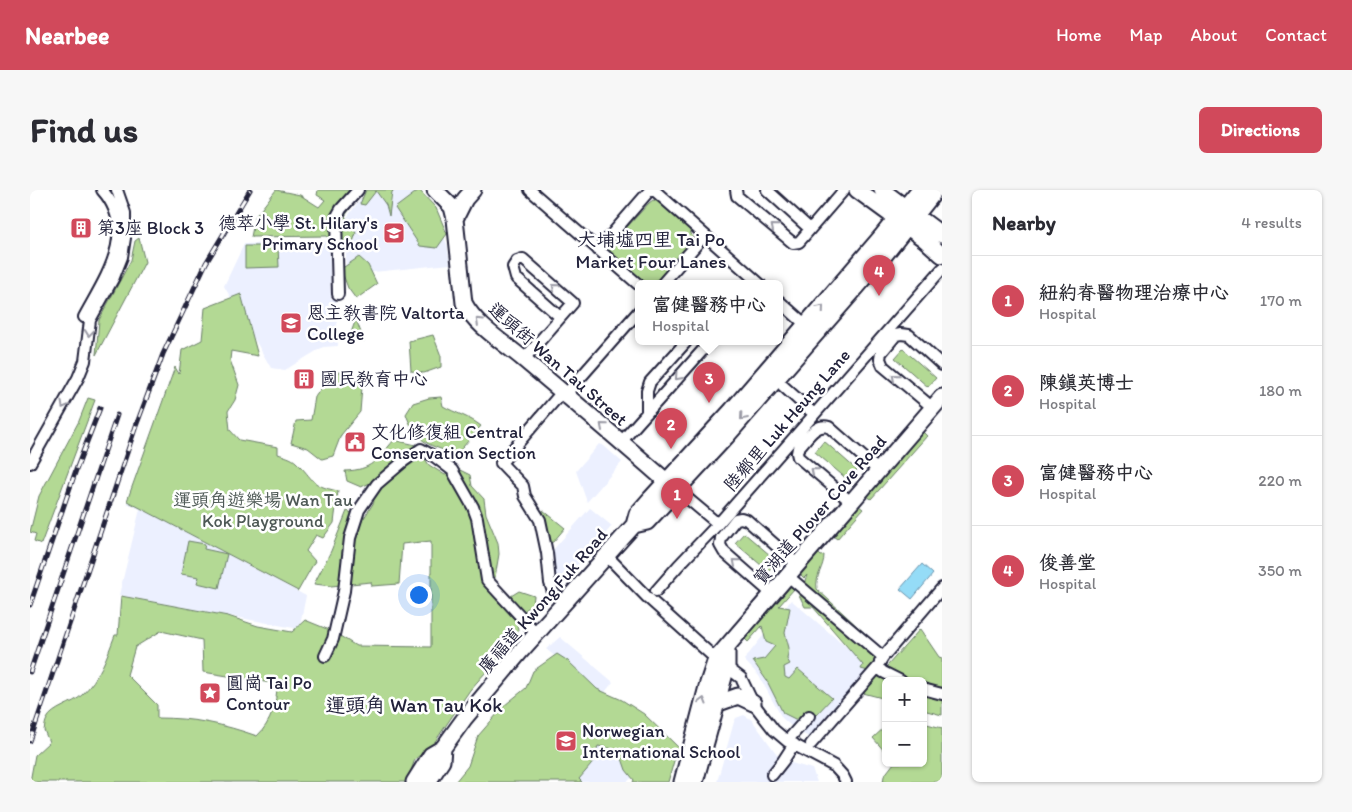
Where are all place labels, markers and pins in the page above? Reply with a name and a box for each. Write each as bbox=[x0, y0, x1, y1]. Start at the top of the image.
place label: 德萃小學 St. Hilary's Primary School bbox=[219, 212, 378, 255]
building icon: 第3座 Block 3 bbox=[69, 216, 93, 240]
place label: 第3座 Block 3 bbox=[97, 217, 204, 239]
school or university icon: 德萃小學 St. Hilary's Primary School bbox=[382, 221, 406, 245]
pin: 4 bbox=[863, 255, 895, 296]
place label: 恩主教書院 Valtorta College bbox=[307, 302, 465, 345]
school or university icon: 恩主教書院 Valtorta College bbox=[279, 311, 303, 335]
pin: 3 bbox=[693, 362, 725, 403]
building icon: 國民教育中心 bbox=[292, 367, 316, 391]
place label: 國民教育中心 bbox=[320, 368, 428, 390]
pin: 2 bbox=[655, 408, 687, 449]
place label: 文化修復組 Central Conservation Section bbox=[371, 421, 536, 464]
public building icon: 文化修復組 Central Conservation Section bbox=[343, 430, 367, 454]
pin: 1 bbox=[661, 478, 693, 519]
place label: 圓崗 Tai Po Contour bbox=[226, 672, 312, 715]
place icon: 圓崗 Tai Po Contour bbox=[198, 681, 222, 705]
place label: Norwegian International School bbox=[582, 720, 740, 763]
school or university icon: Norwegian International School bbox=[554, 729, 578, 753]

